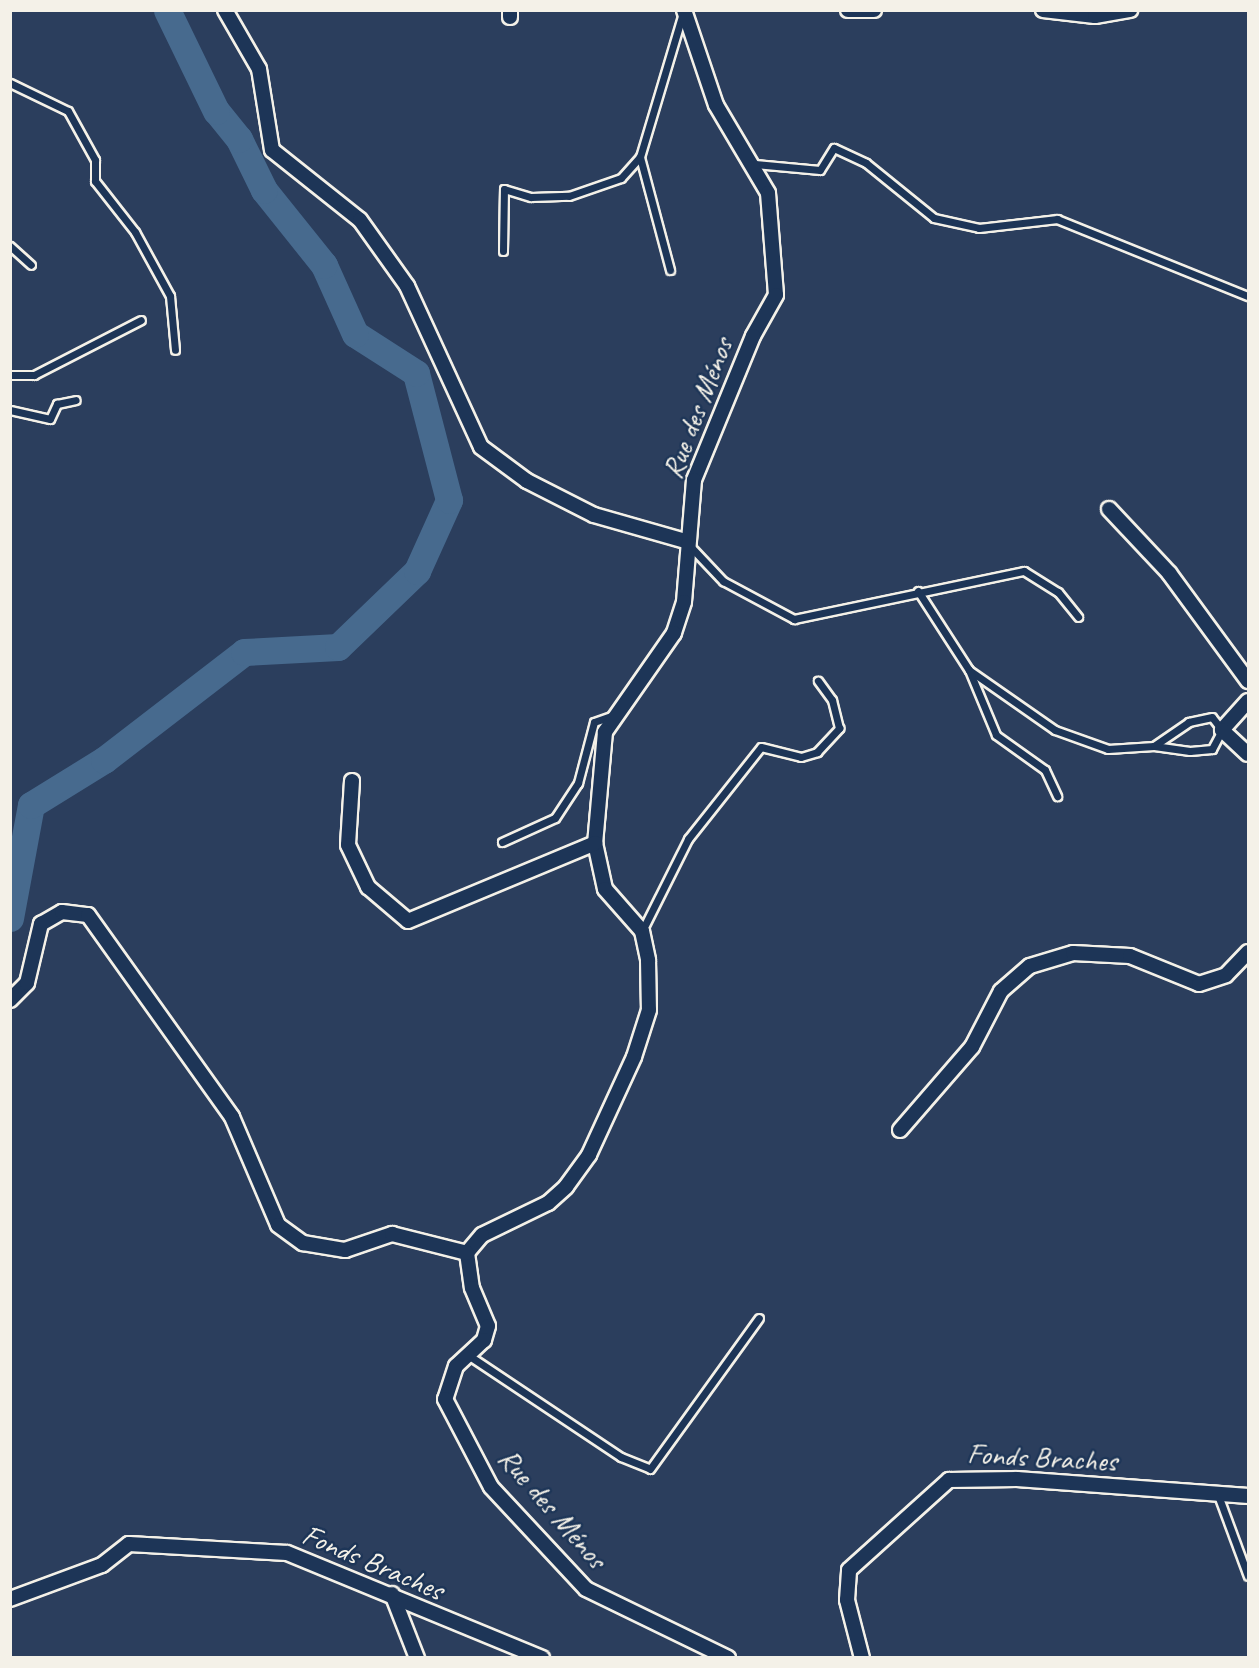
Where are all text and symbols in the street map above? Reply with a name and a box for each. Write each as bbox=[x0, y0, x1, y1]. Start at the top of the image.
street label: Rue des Ménos bbox=[654, 332, 740, 484]
street label: Fonds Braches bbox=[966, 1435, 1118, 1479]
street label: Rue des Ménos bbox=[491, 1440, 615, 1576]
street label: Fonds Braches bbox=[297, 1516, 449, 1608]

